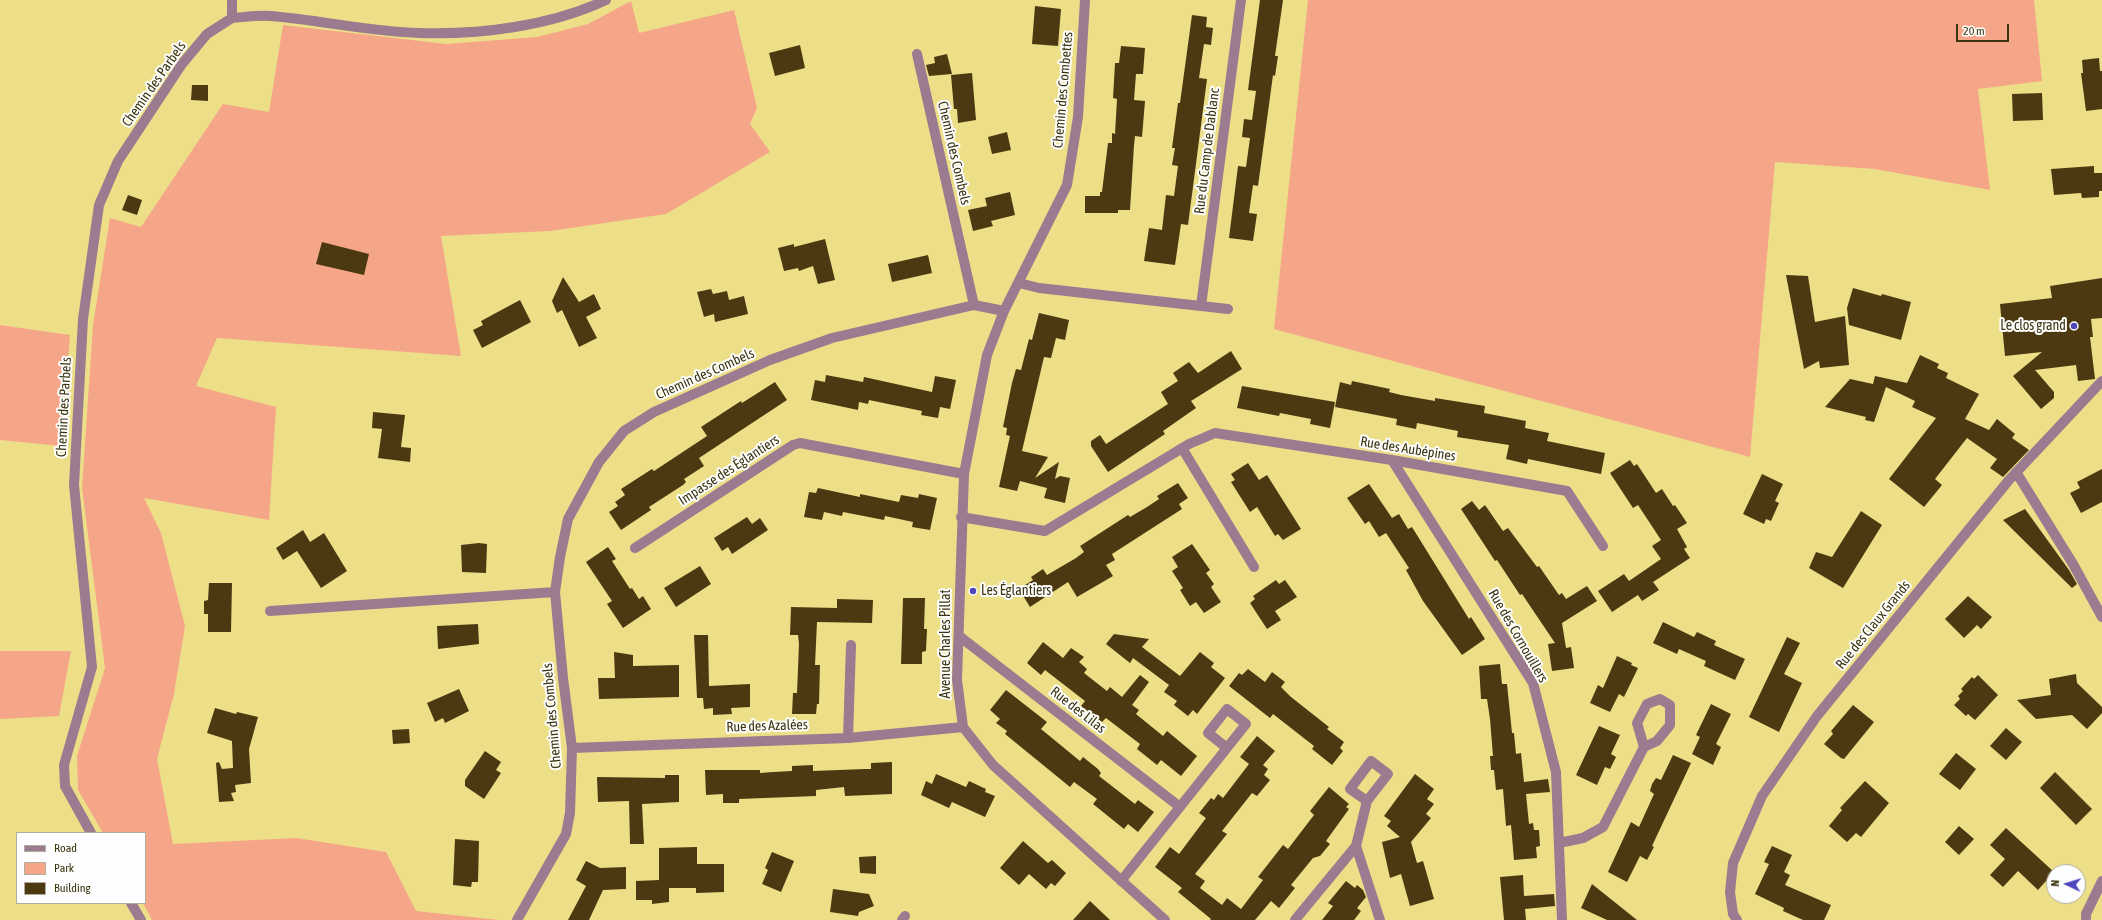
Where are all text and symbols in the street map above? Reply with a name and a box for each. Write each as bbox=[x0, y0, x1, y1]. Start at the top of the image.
scale bar bbox=[1958, 16, 2011, 42]
text: 20 m bbox=[1963, 24, 1985, 38]
street label: Chemin des Combettes bbox=[1050, 31, 1076, 149]
street label: Chemin des Parbels bbox=[118, 38, 190, 130]
street label: Rue du Camp de Dablanc bbox=[1191, 87, 1223, 215]
street label: Chemin des Combels bbox=[934, 100, 974, 206]
place label: Le clos grand bbox=[2000, 318, 2066, 334]
marker: Le clos grand bbox=[2069, 321, 2079, 331]
street label: Chemin des Combels bbox=[653, 345, 757, 403]
street label: Chemin des Parbels bbox=[53, 357, 75, 457]
street label: Impasse des Églantiers bbox=[676, 431, 782, 509]
street label: Rue des Aubépines bbox=[1359, 433, 1457, 465]
street label: Rue des Claux Grands bbox=[1832, 577, 1914, 673]
place label: Les Églantiers bbox=[981, 583, 1051, 599]
marker: Les Églantiers bbox=[968, 586, 978, 596]
street label: Rue des Cornouillers bbox=[1484, 586, 1552, 686]
street label: Avenue Charles Pillat bbox=[938, 590, 954, 698]
street label: Chemin des Combels bbox=[539, 663, 565, 769]
street label: Rue des Lilas bbox=[1047, 683, 1109, 737]
street label: Rue des Azalées bbox=[726, 716, 808, 736]
legend bbox=[16, 832, 146, 904]
text: Road bbox=[54, 841, 77, 855]
text: Park bbox=[54, 861, 74, 875]
north arrow bbox=[2046, 864, 2086, 904]
text: N bbox=[2049, 880, 2061, 887]
text: Building bbox=[54, 881, 91, 895]

